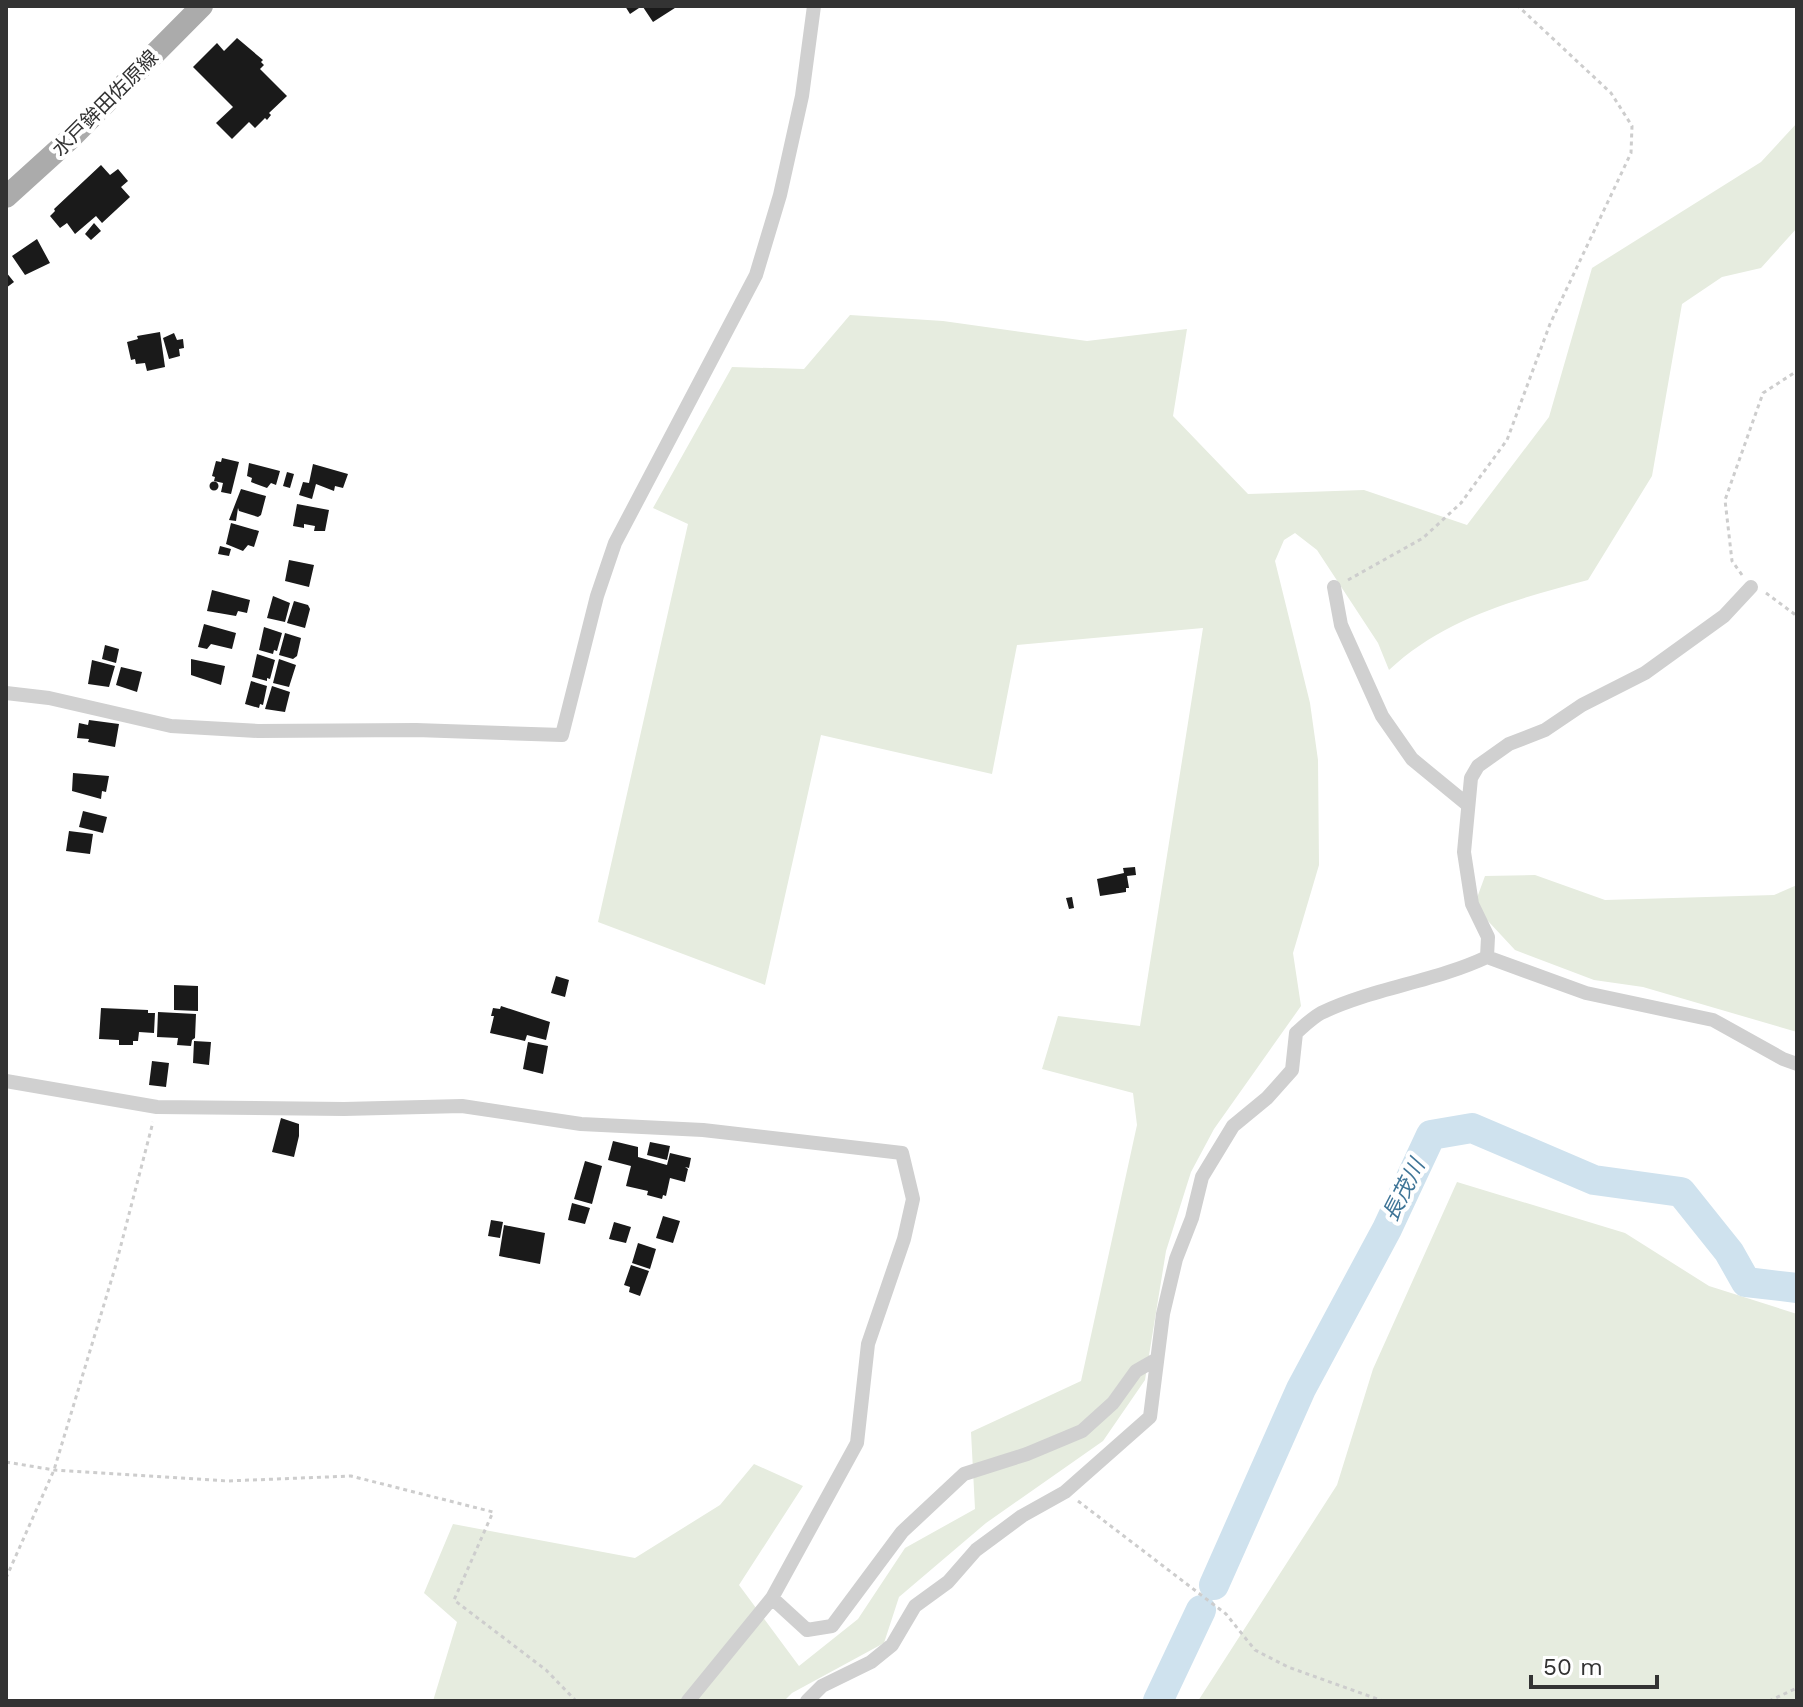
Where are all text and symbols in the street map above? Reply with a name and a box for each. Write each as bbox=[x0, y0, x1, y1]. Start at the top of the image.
street label: 水戸鉾田佐原線 bbox=[47, 45, 163, 161]
water label: 長茂川 bbox=[1377, 1153, 1430, 1225]
scale bar bbox=[1531, 1639, 1657, 1689]
text: 50 m bbox=[1543, 1653, 1603, 1681]

